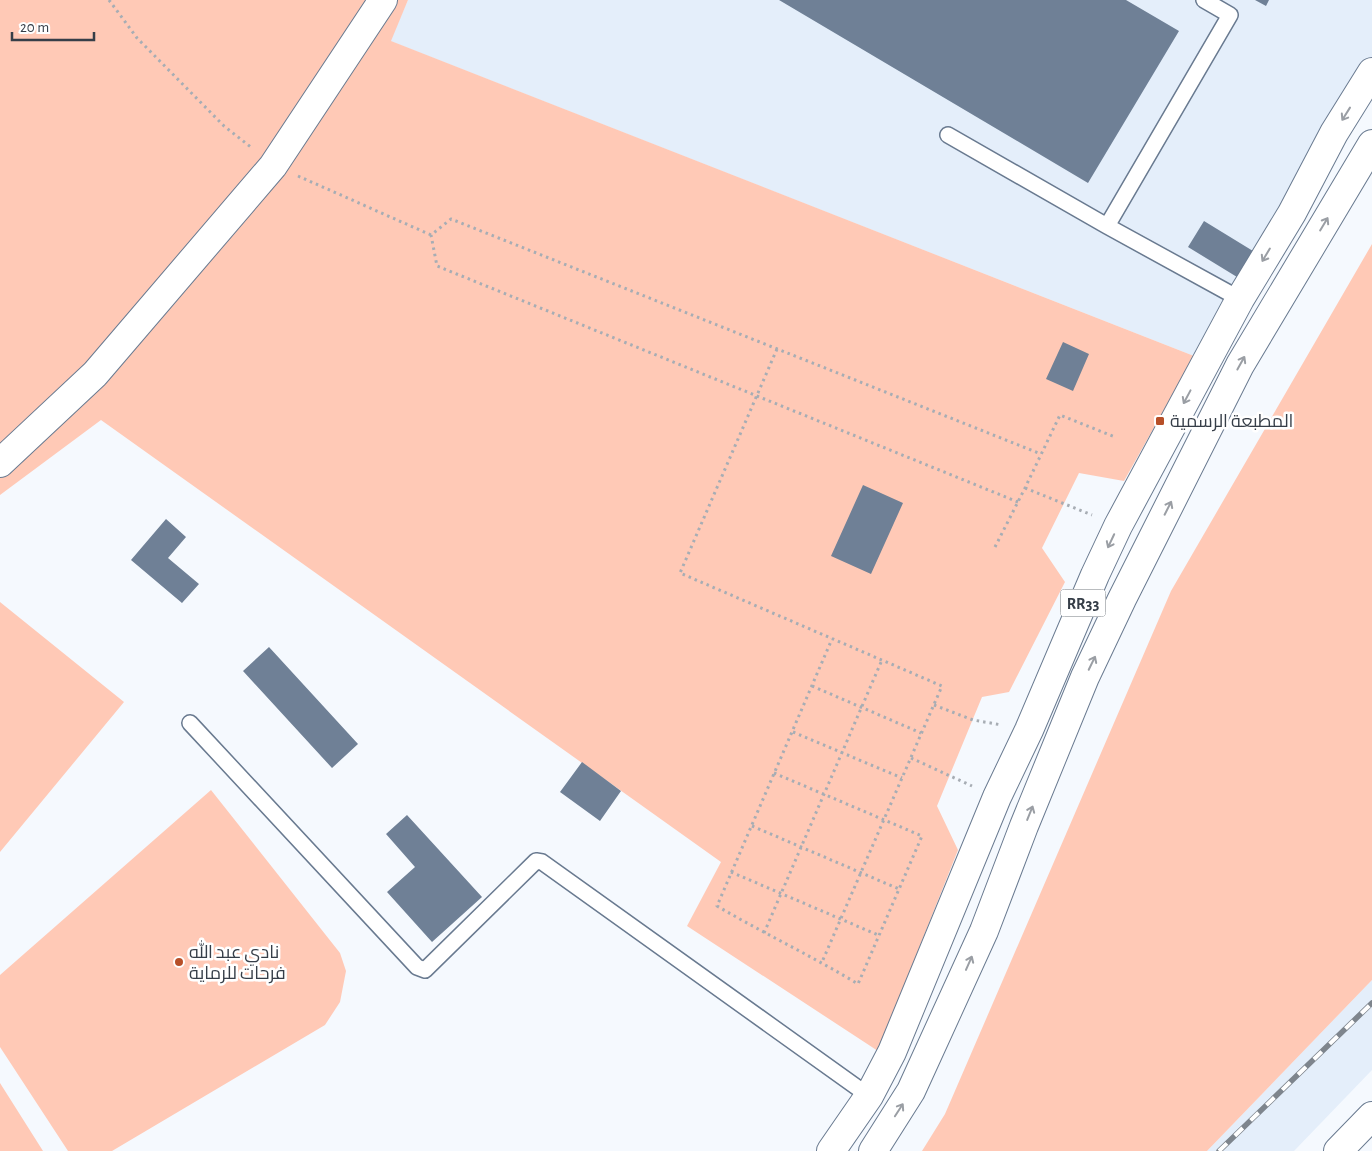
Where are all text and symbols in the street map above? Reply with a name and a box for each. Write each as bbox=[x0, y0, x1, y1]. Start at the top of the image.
scale bar bbox=[12, 10, 95, 42]
text: 20 m bbox=[20, 20, 49, 35]
one-way arrow bbox=[1341, 106, 1351, 120]
one-way arrow bbox=[1319, 217, 1329, 231]
one-way arrow bbox=[1261, 248, 1271, 262]
one-way arrow bbox=[1236, 356, 1246, 371]
one-way arrow bbox=[1182, 389, 1192, 404]
place label: المطبعة الرسمية bbox=[1170, 413, 1293, 432]
marker: المطبعة الرسمية bbox=[1154, 415, 1166, 427]
one-way arrow bbox=[1163, 501, 1173, 516]
one-way arrow bbox=[1106, 533, 1116, 548]
road number: RR33 bbox=[1060, 590, 1106, 616]
one-way arrow bbox=[1087, 655, 1097, 670]
one-way arrow bbox=[1025, 806, 1035, 821]
place label: نادي عبد الله فرحات للرماية bbox=[189, 940, 286, 984]
marker: نادي عبد الله فرحات للرماية bbox=[173, 956, 185, 968]
one-way arrow bbox=[965, 956, 974, 971]
one-way arrow bbox=[894, 1103, 904, 1117]

